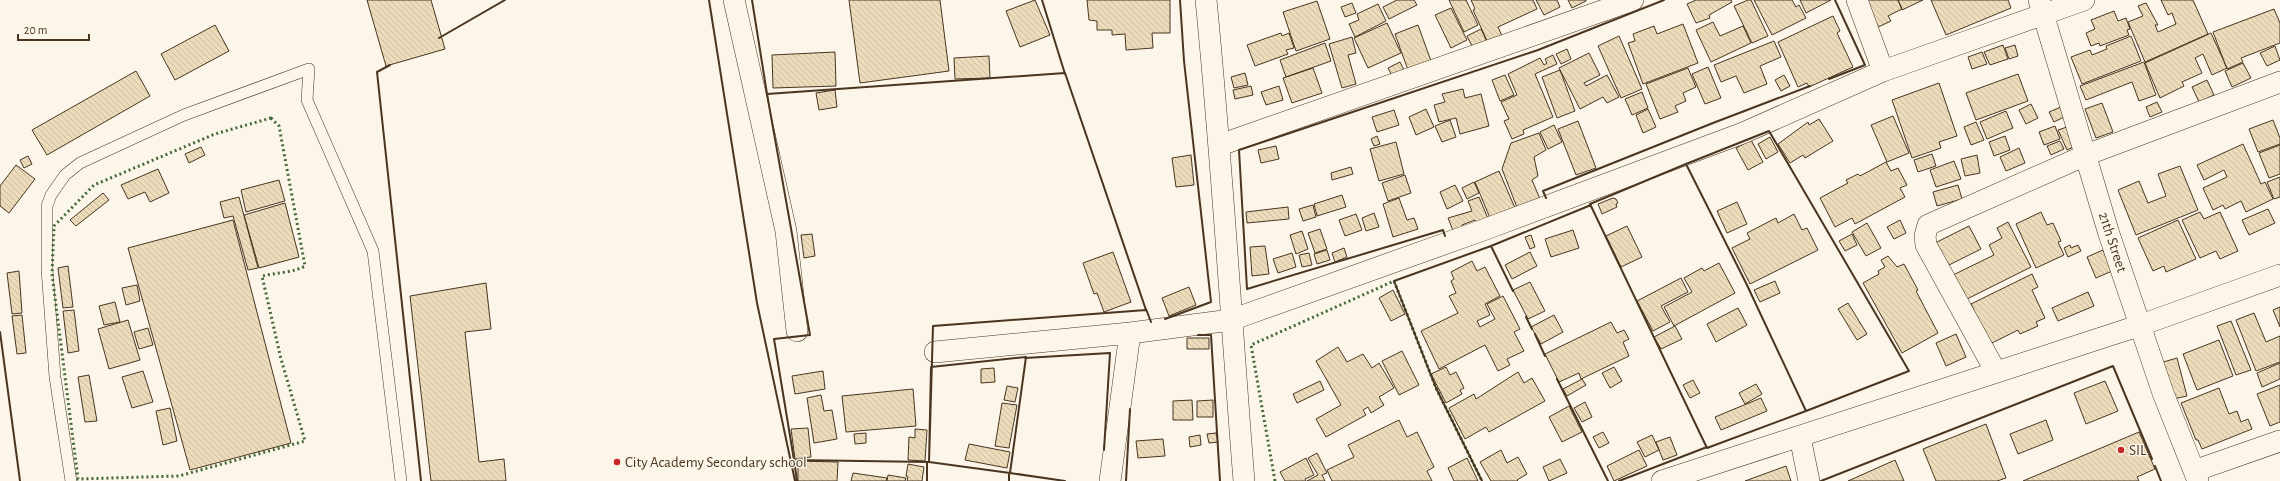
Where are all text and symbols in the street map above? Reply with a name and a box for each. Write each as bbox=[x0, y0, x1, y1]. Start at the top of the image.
scale bar bbox=[18, 16, 89, 42]
text: 20 m bbox=[24, 24, 47, 36]
street label: 21th Street bbox=[2096, 210, 2129, 274]
place label: SIL bbox=[2129, 443, 2147, 458]
marker: SIL bbox=[2116, 445, 2126, 455]
place label: City Academy Secondary school bbox=[625, 455, 807, 470]
marker: City Academy Secondary school bbox=[612, 457, 622, 467]

